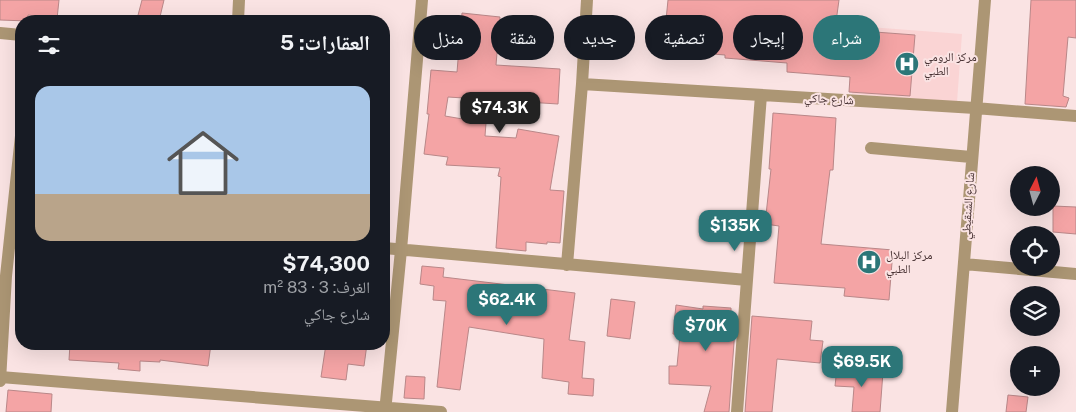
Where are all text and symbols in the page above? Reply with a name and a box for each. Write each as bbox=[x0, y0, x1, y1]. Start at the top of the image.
chip: منزل bbox=[414, 15, 481, 60]
chip: شقة bbox=[491, 15, 554, 60]
chip: جديد bbox=[564, 15, 635, 60]
chip: تصفية bbox=[645, 15, 723, 60]
chip: إيجار bbox=[733, 15, 803, 60]
chip: شراء bbox=[813, 15, 880, 60]
text: العقارات: 5 bbox=[280, 30, 370, 55]
icon: filters bbox=[35, 31, 63, 59]
place label: مركز الرومي الطبي bbox=[924, 50, 977, 81]
hospital icon: مركز الرومي الطبي bbox=[894, 51, 920, 77]
street label: شارع جاكي bbox=[804, 91, 854, 110]
pin: $74.3K bbox=[459, 92, 541, 134]
text: $74.3K bbox=[471, 98, 529, 117]
icon: home bbox=[158, 118, 248, 208]
north arrow bbox=[1010, 166, 1060, 216]
map controls bbox=[1010, 166, 1060, 396]
street label: شارع الشنقيطي bbox=[959, 172, 980, 240]
pin: $135K bbox=[700, 210, 770, 252]
text: $135K bbox=[710, 216, 760, 235]
button: locate bbox=[1010, 226, 1060, 276]
place label: مركز البلال الطبي bbox=[886, 248, 932, 279]
hospital icon: مركز البلال الطبي bbox=[856, 249, 882, 275]
text: $74,300 bbox=[282, 251, 370, 276]
text: الغرف: 3 · 83 m² bbox=[263, 278, 370, 297]
pin: $62.4K bbox=[466, 284, 548, 326]
button: layers bbox=[1010, 286, 1060, 336]
text: $62.4K bbox=[478, 290, 536, 309]
text: شارع جاكي bbox=[304, 305, 370, 324]
pin: $70K bbox=[676, 310, 736, 352]
text: $70K bbox=[685, 316, 727, 335]
pin: $69.5K bbox=[821, 346, 903, 388]
button: + bbox=[1010, 346, 1060, 396]
text: $69.5K bbox=[833, 352, 891, 371]

